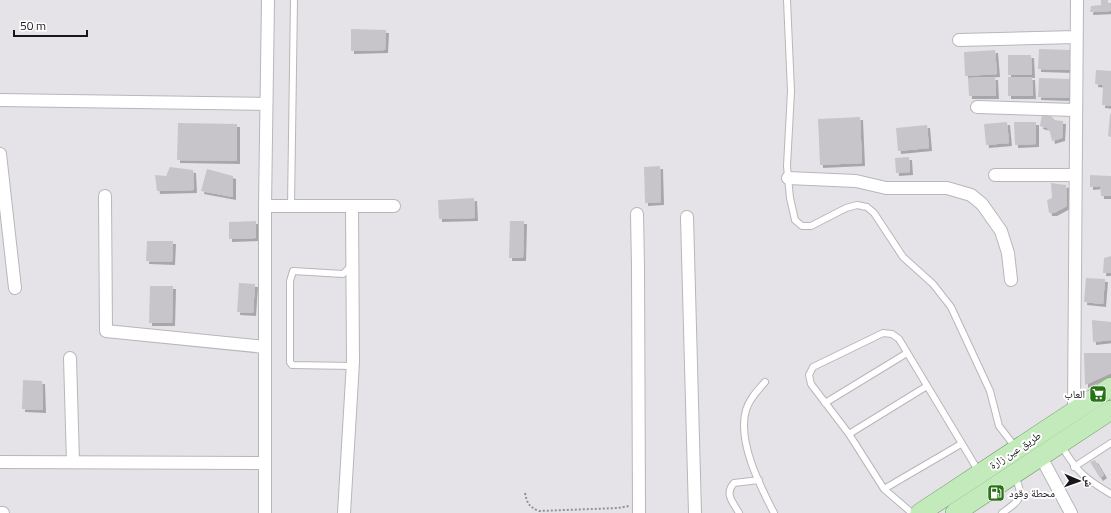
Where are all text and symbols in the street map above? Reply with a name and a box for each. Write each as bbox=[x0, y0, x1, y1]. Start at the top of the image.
scale bar bbox=[14, 12, 87, 38]
text: 50 m bbox=[20, 16, 46, 35]
supermarket icon: العاب bbox=[1088, 384, 1108, 404]
place label: العاب bbox=[1064, 386, 1085, 402]
street label: طريق عين زارة bbox=[986, 427, 1044, 473]
north arrow bbox=[1059, 461, 1099, 501]
text: ش bbox=[1081, 475, 1097, 488]
fuel station icon: محطة وقود bbox=[986, 483, 1006, 503]
place label: محطة وقود bbox=[1009, 485, 1055, 501]

